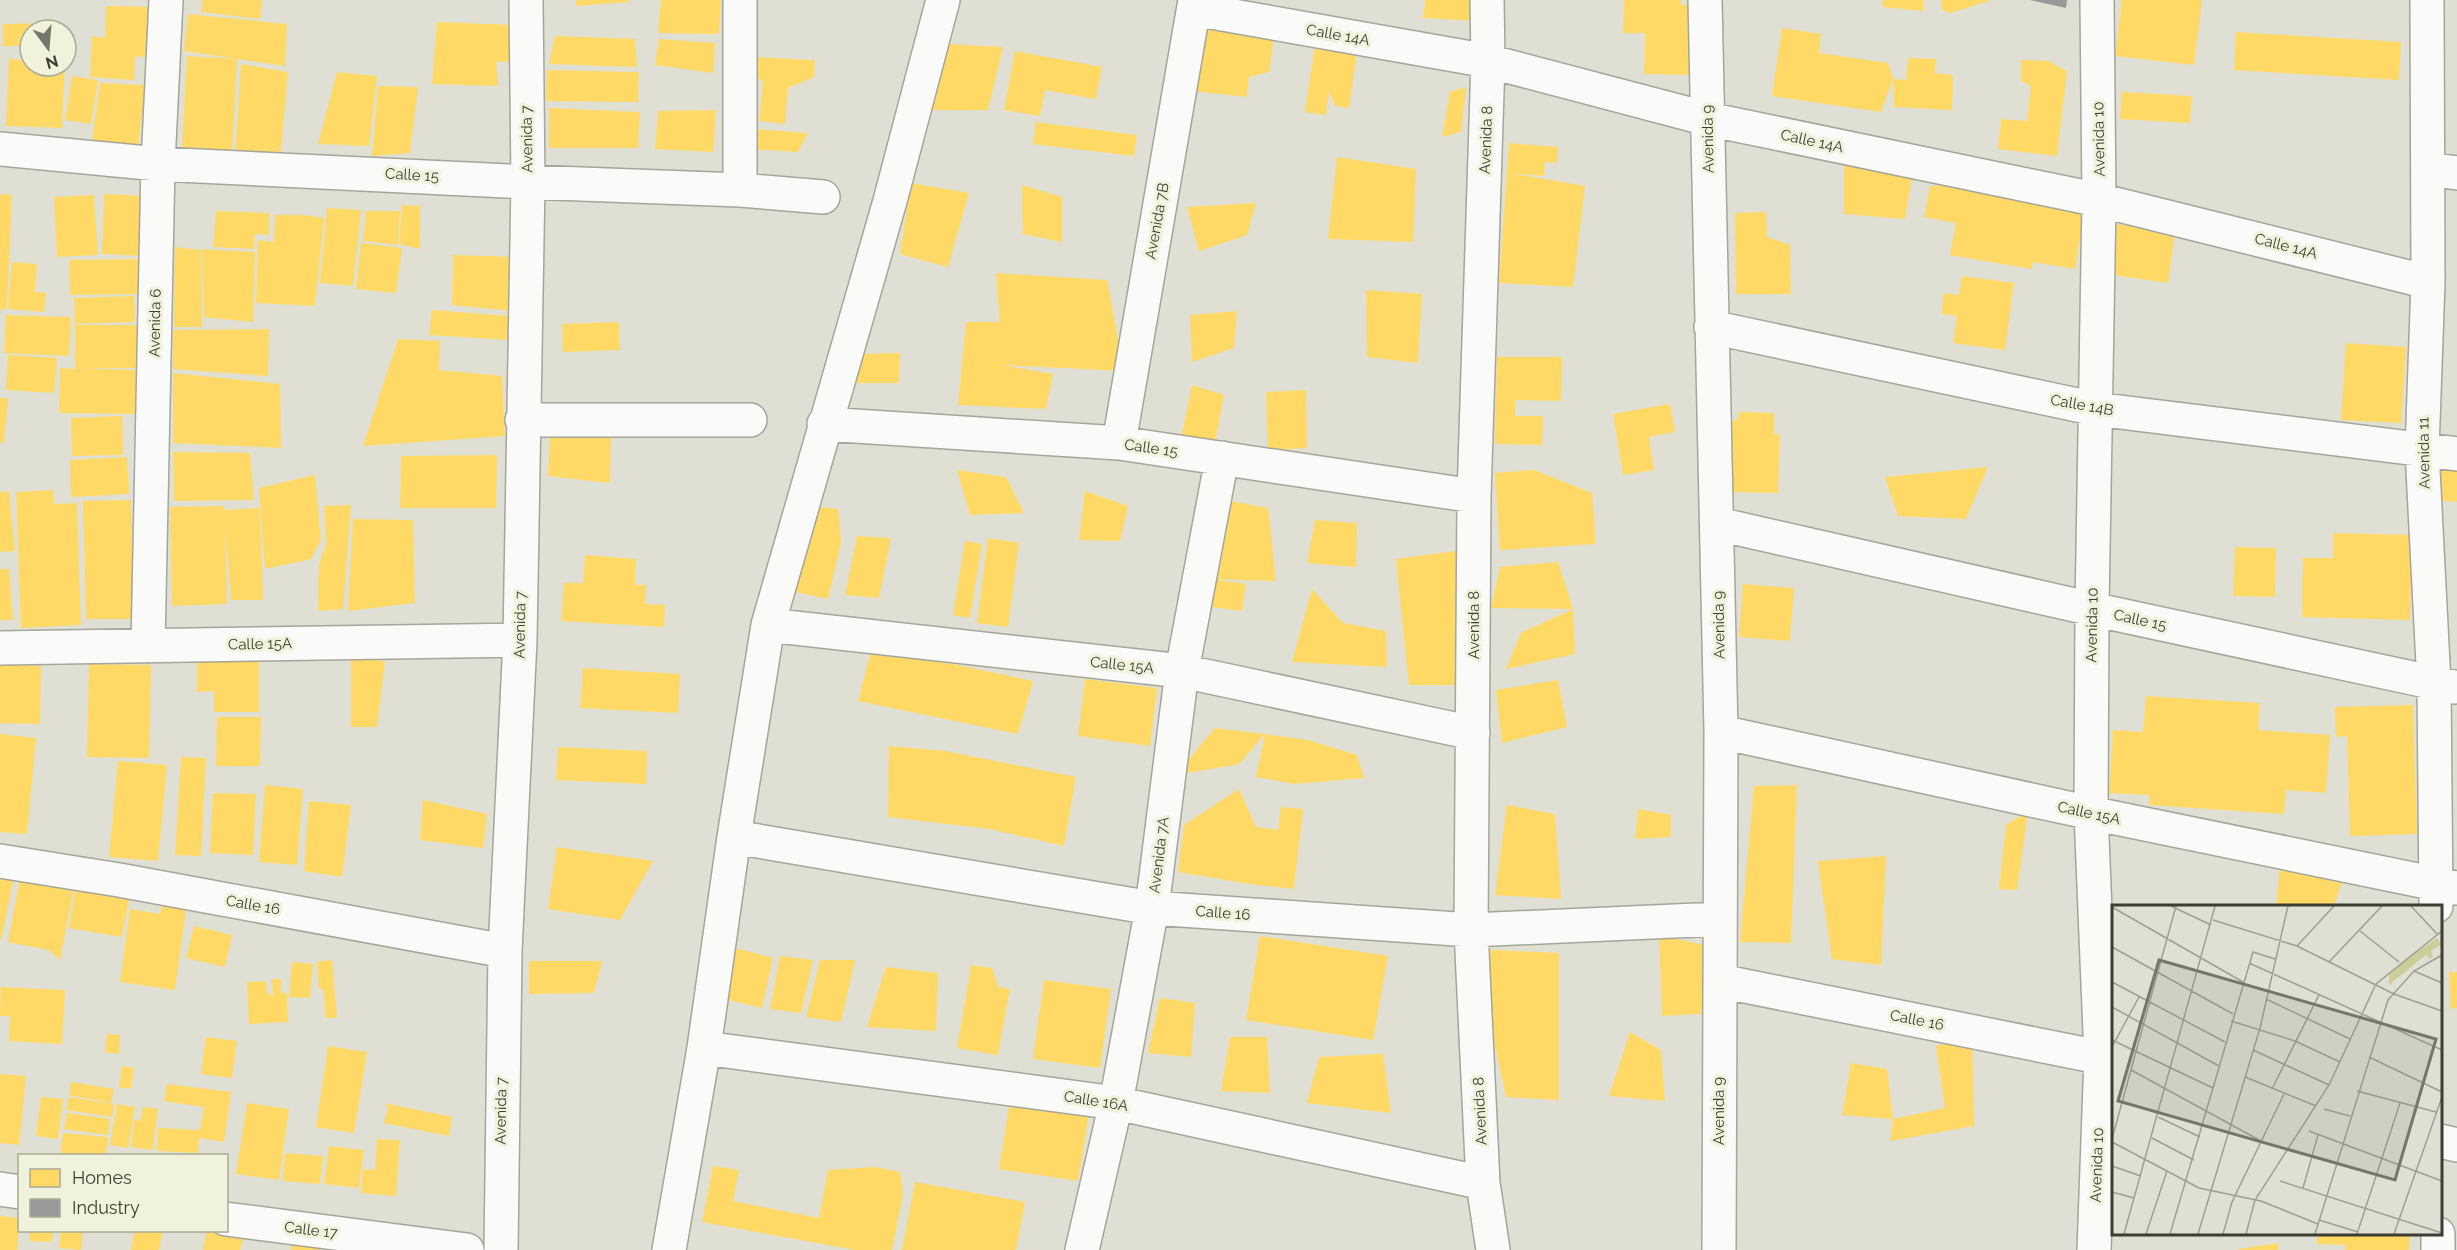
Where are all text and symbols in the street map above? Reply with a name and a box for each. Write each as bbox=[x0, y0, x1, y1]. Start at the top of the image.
north arrow bbox=[18, 18, 78, 78]
street label: Calle 14A bbox=[1305, 21, 1371, 49]
text: N bbox=[44, 51, 60, 73]
street label: Avenida 10 bbox=[2089, 101, 2109, 177]
street label: Avenida 9 bbox=[1698, 104, 1718, 173]
street label: Avenida 7 bbox=[517, 105, 537, 173]
street label: Avenida 8 bbox=[1476, 105, 1496, 175]
street label: Calle 14A bbox=[1779, 126, 1845, 156]
street label: Calle 15 bbox=[385, 165, 439, 185]
street label: Avenida 7B bbox=[1141, 181, 1173, 261]
street label: Calle 14A bbox=[2253, 230, 2319, 262]
street label: Avenida 6 bbox=[145, 289, 165, 357]
street label: Calle 14B bbox=[2049, 391, 2115, 419]
street label: Avenida 11 bbox=[2414, 416, 2434, 489]
street label: Calle 15 bbox=[1123, 435, 1179, 461]
street label: Avenida 10 bbox=[2082, 587, 2102, 663]
street label: Avenida 9 bbox=[1709, 590, 1729, 659]
street label: Avenida 7 bbox=[510, 591, 530, 659]
street label: Avenida 8 bbox=[1465, 591, 1483, 659]
street label: Calle 15 bbox=[2112, 606, 2168, 634]
street label: Calle 15A bbox=[228, 634, 292, 654]
street label: Calle 15A bbox=[1089, 653, 1155, 677]
street label: Calle 15A bbox=[2056, 798, 2122, 828]
street label: Avenida 7A bbox=[1145, 816, 1173, 894]
street label: Calle 16 bbox=[224, 891, 282, 919]
street label: Calle 16 bbox=[1195, 902, 1251, 924]
inset map bbox=[2112, 905, 2442, 1235]
street label: Calle 16 bbox=[1888, 1006, 1946, 1034]
street label: Avenida 8 bbox=[1469, 1076, 1491, 1146]
street label: Avenida 7 bbox=[491, 1077, 511, 1145]
street label: Avenida 9 bbox=[1710, 1077, 1728, 1145]
street label: Calle 16A bbox=[1063, 1087, 1129, 1115]
street label: Avenida 10 bbox=[2087, 1127, 2107, 1203]
legend bbox=[18, 1154, 228, 1232]
text: Homes bbox=[72, 1167, 132, 1188]
text: Industry bbox=[72, 1197, 140, 1218]
street label: Calle 17 bbox=[283, 1218, 339, 1242]

